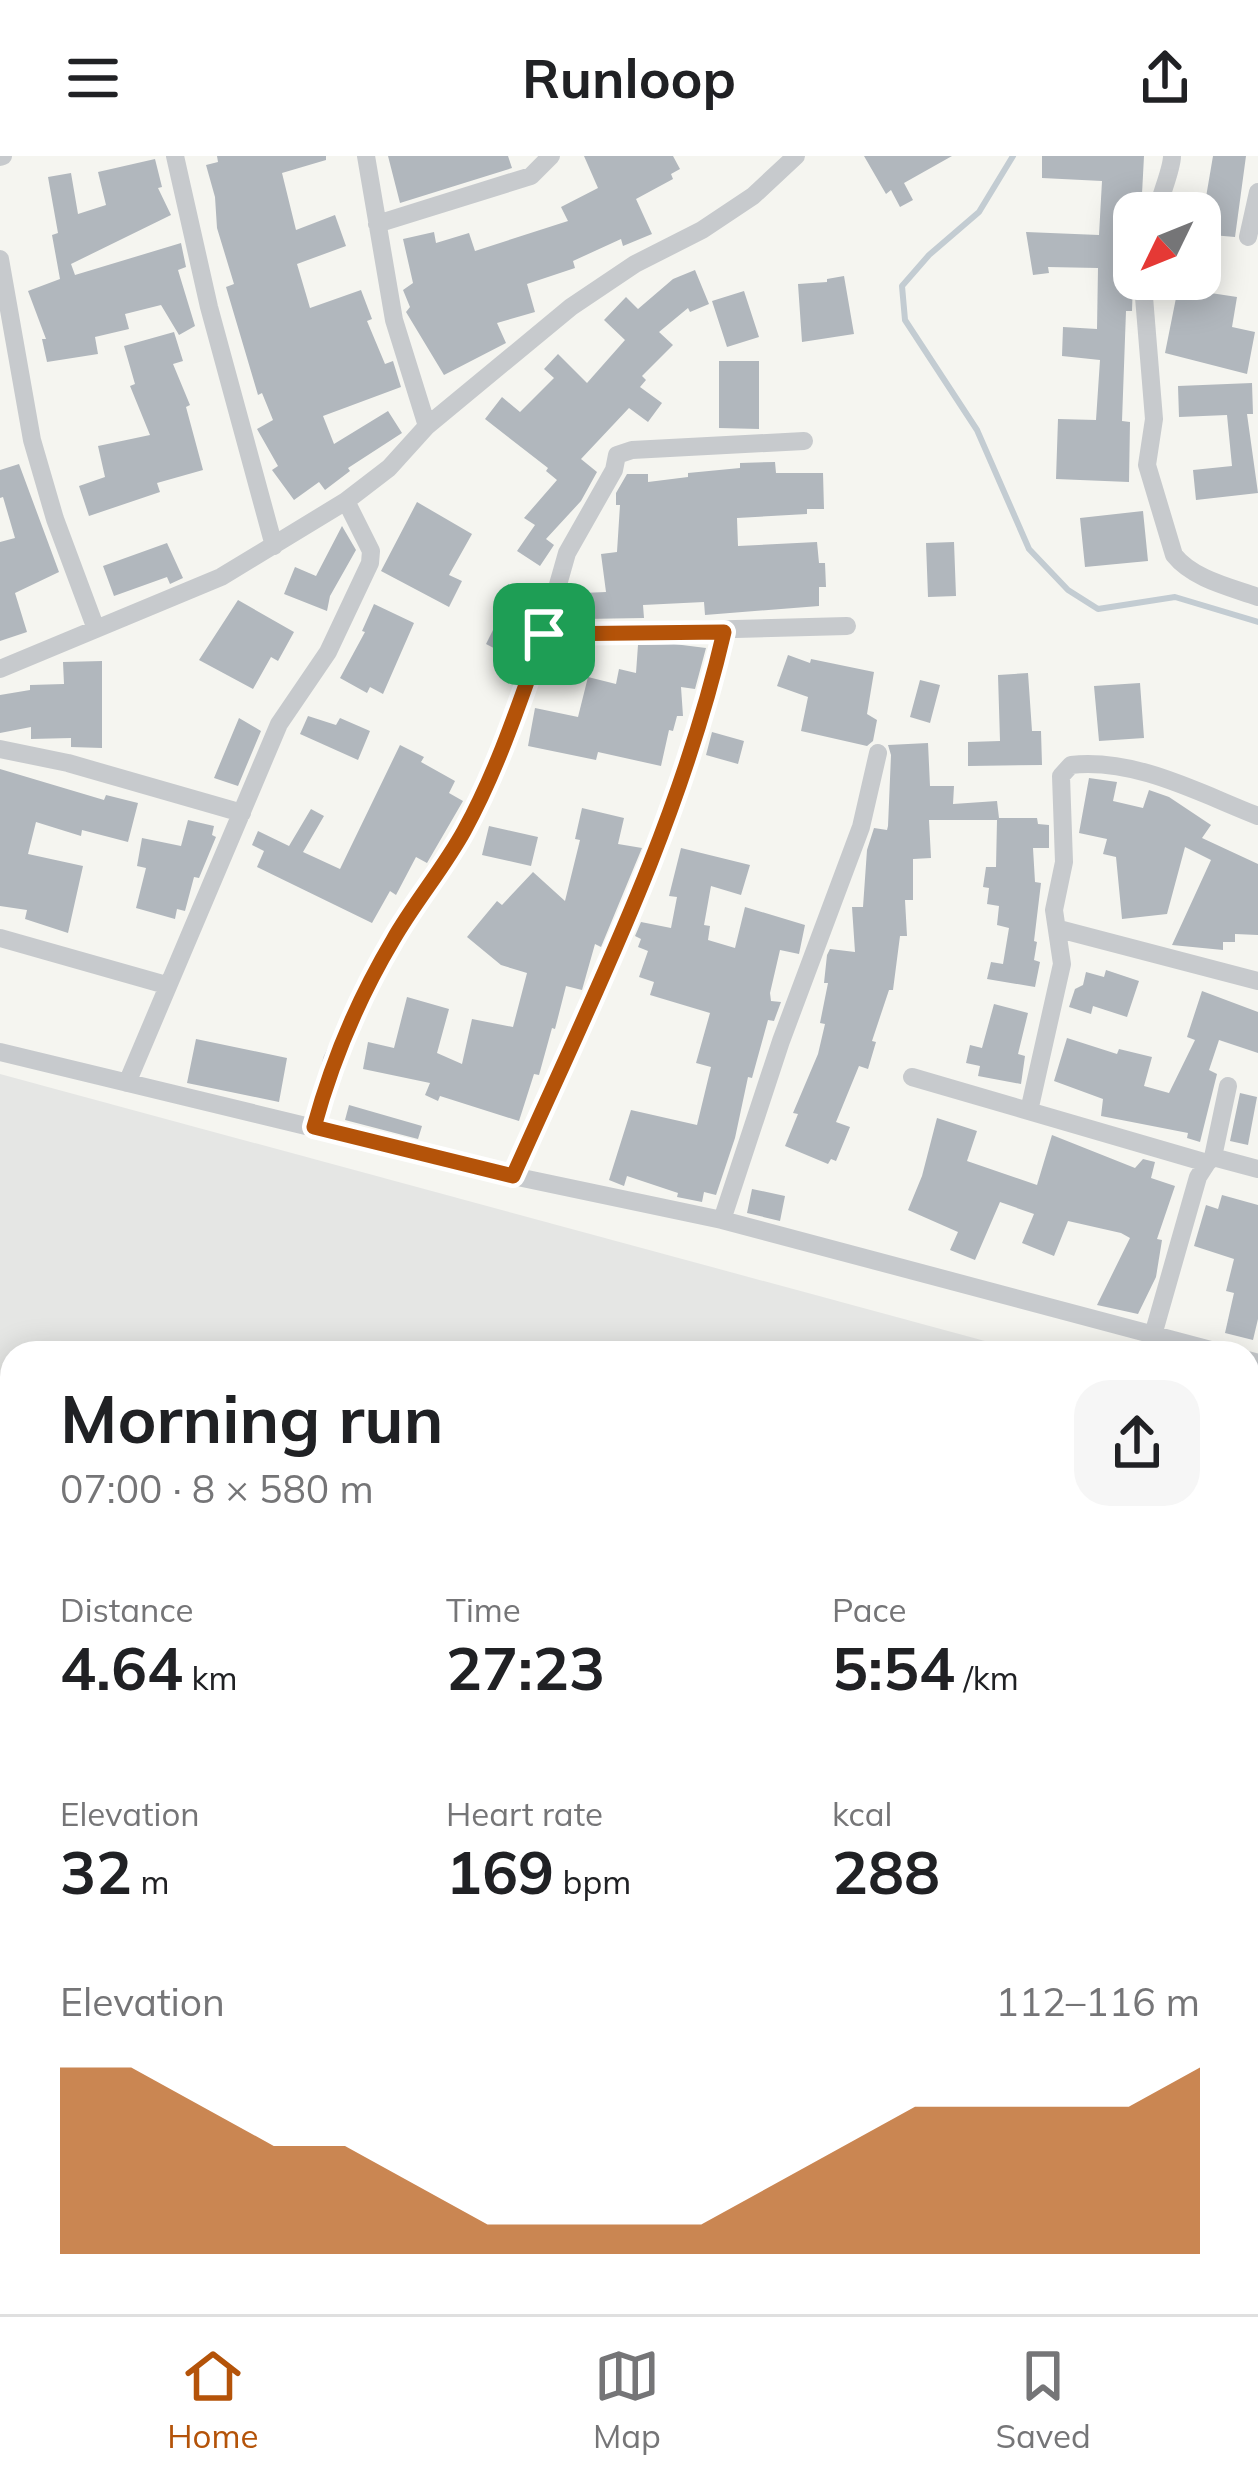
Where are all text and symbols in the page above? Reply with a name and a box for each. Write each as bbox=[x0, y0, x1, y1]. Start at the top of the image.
text: Runloop bbox=[522, 44, 736, 112]
icon: menu bbox=[60, 45, 126, 111]
icon: share bbox=[1132, 45, 1198, 111]
north arrow bbox=[1113, 192, 1221, 300]
map controls bbox=[1113, 192, 1221, 300]
pin bbox=[493, 583, 595, 685]
icon: arrive bbox=[511, 601, 577, 667]
text: Morning run bbox=[60, 1377, 443, 1460]
button: share bbox=[1074, 1380, 1200, 1506]
text: 07:00 · 8 × 580 m bbox=[60, 1464, 374, 1513]
text: Distance bbox=[60, 1589, 193, 1630]
text: Time bbox=[446, 1589, 521, 1630]
text: Pace bbox=[832, 1589, 906, 1630]
text: 4.64 bbox=[60, 1630, 183, 1705]
text: 27:23 bbox=[446, 1630, 605, 1705]
text: 5:54 bbox=[832, 1630, 955, 1705]
text: km bbox=[183, 1657, 237, 1698]
text: /km bbox=[955, 1657, 1019, 1698]
text: Elevation bbox=[60, 1793, 200, 1834]
text: Heart rate bbox=[446, 1793, 603, 1834]
text: kcal bbox=[832, 1793, 892, 1834]
text: 32 bbox=[60, 1834, 132, 1909]
text: 169 bbox=[446, 1834, 554, 1909]
text: 288 bbox=[832, 1834, 940, 1909]
text: m bbox=[132, 1861, 170, 1902]
text: bpm bbox=[554, 1861, 631, 1902]
text: Elevation bbox=[60, 1977, 225, 2026]
text: 112–116 m bbox=[995, 1977, 1200, 2026]
tab: Home bbox=[167, 2343, 258, 2456]
tab: Map bbox=[593, 2343, 661, 2456]
tab: Saved bbox=[995, 2343, 1091, 2456]

